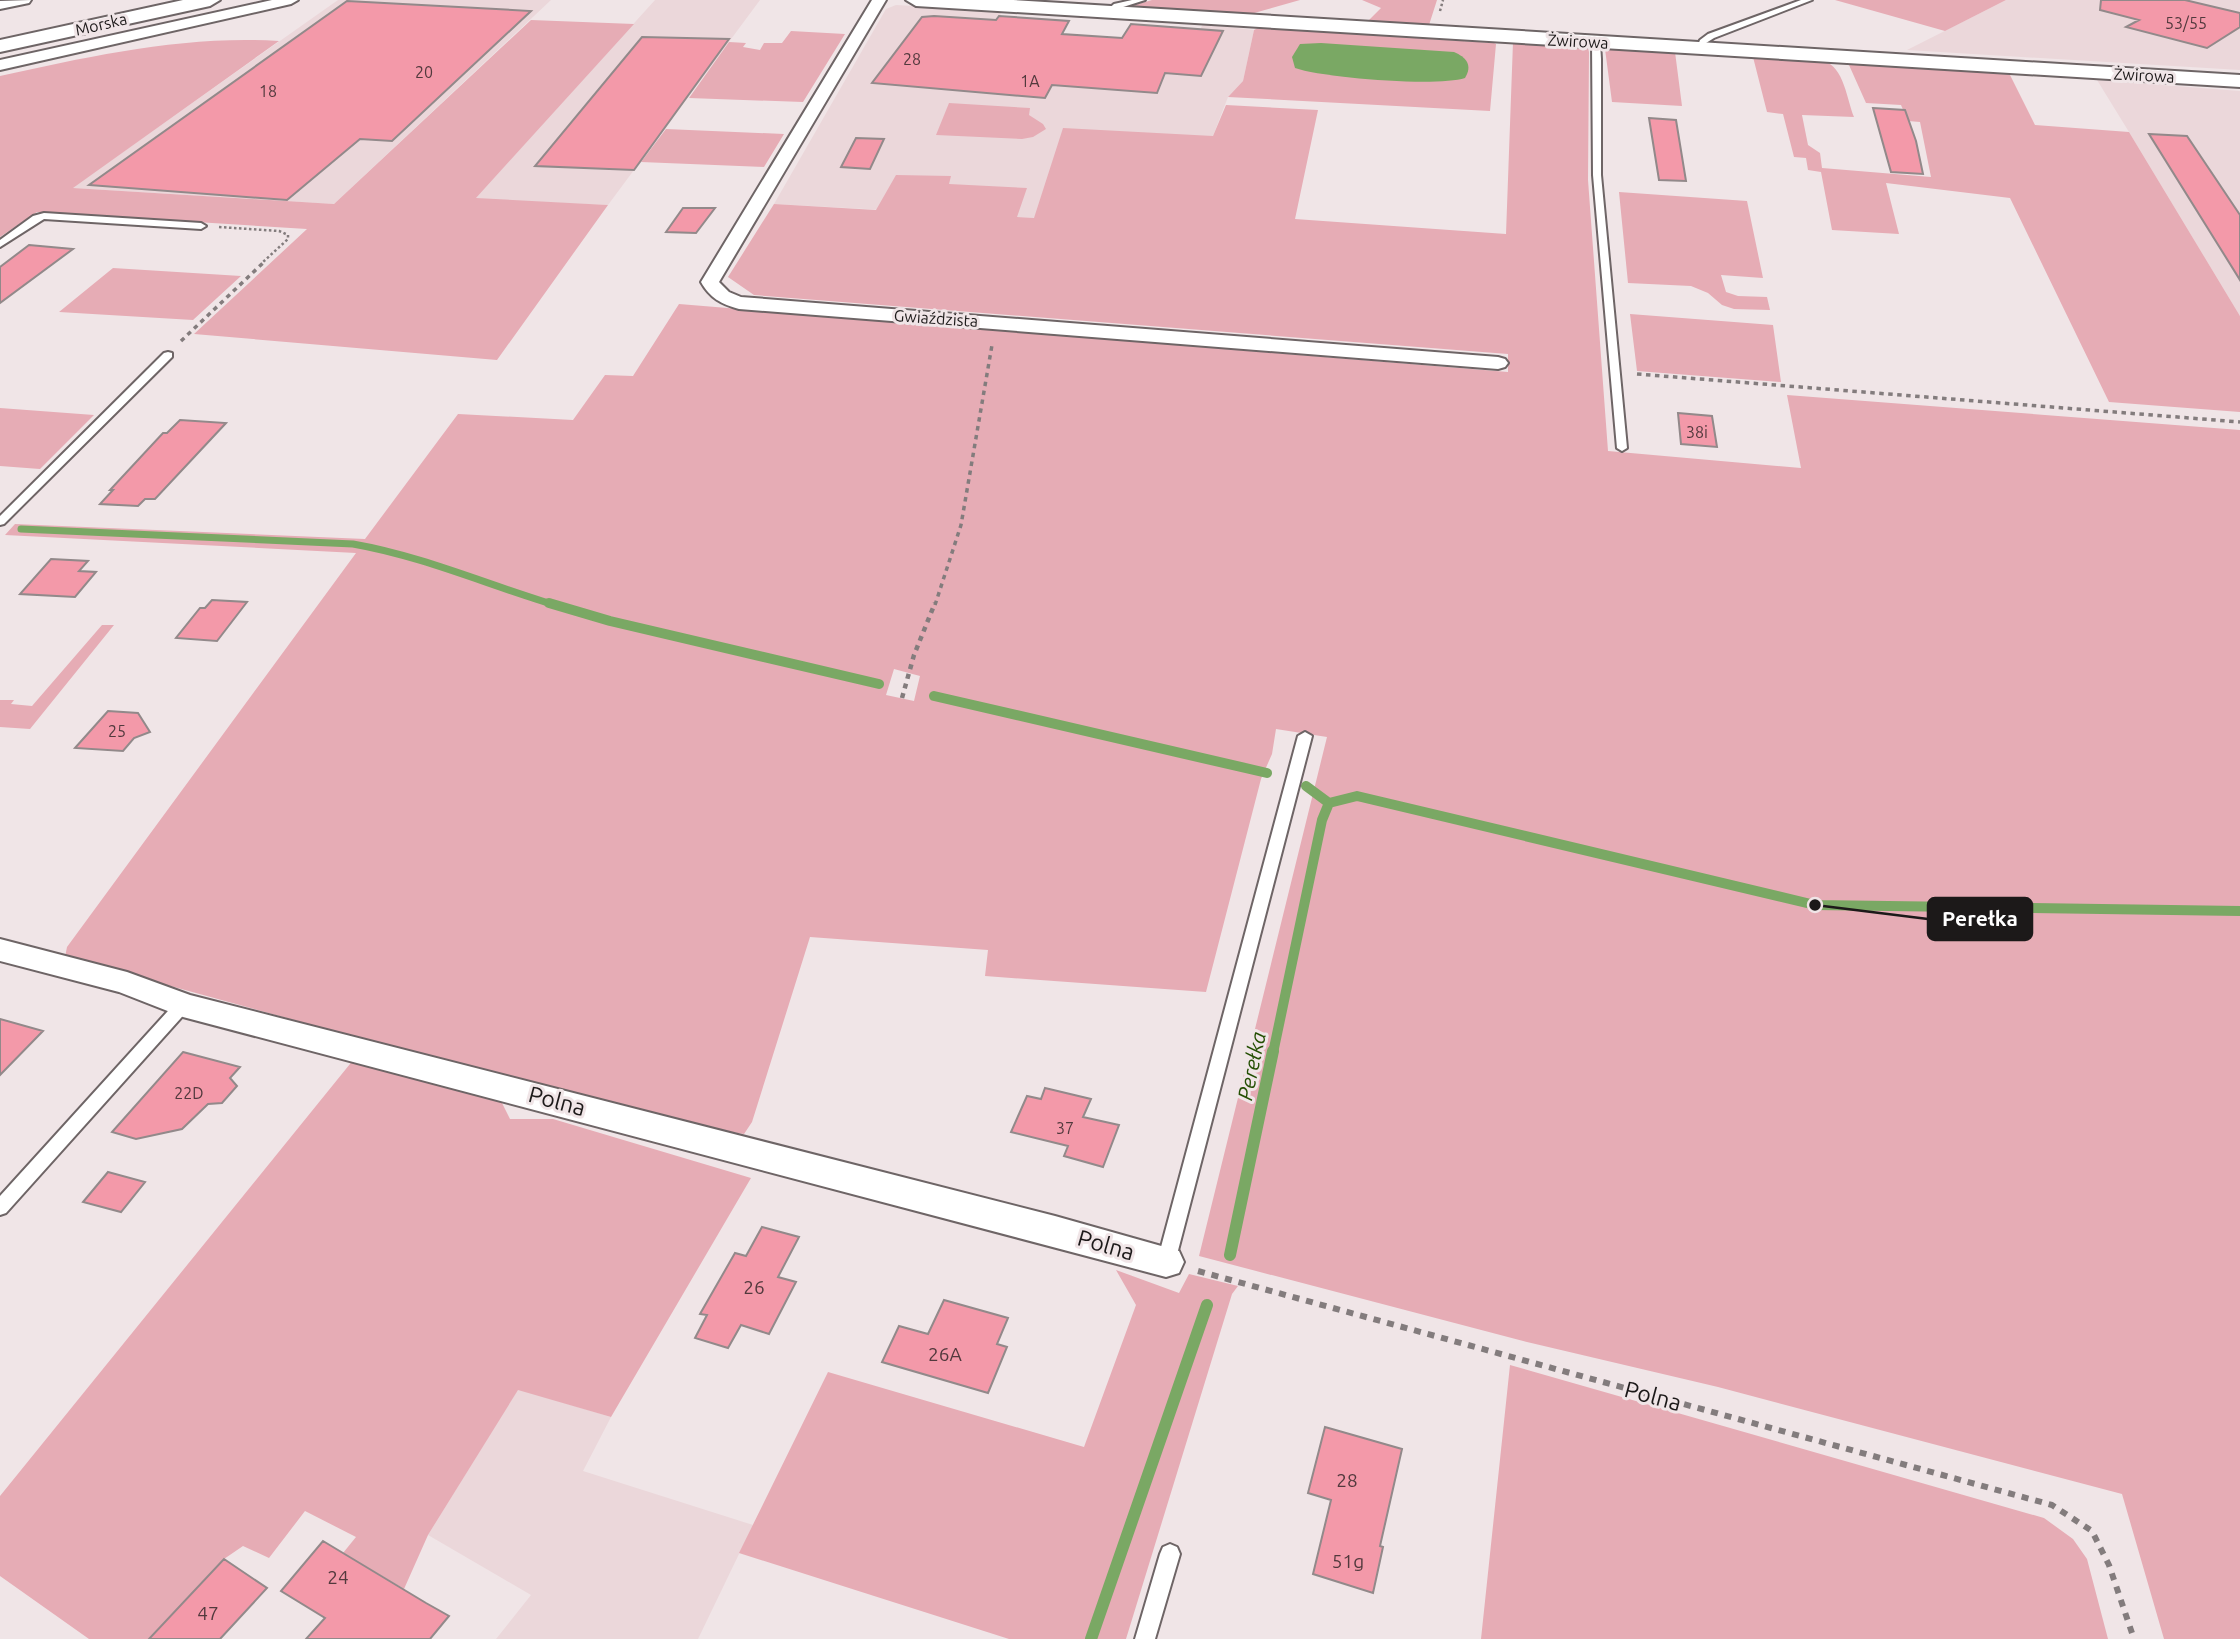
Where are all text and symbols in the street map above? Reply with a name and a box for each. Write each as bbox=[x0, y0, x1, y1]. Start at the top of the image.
street label: Morska bbox=[73, 9, 129, 39]
house number: 53/55 bbox=[2165, 14, 2207, 32]
street label: Żwirowa bbox=[1547, 30, 1609, 52]
house number: 28 bbox=[903, 50, 921, 68]
house number: 20 bbox=[415, 63, 433, 81]
street label: Żwirowa bbox=[2113, 64, 2175, 86]
house number: 1A bbox=[1020, 72, 1040, 90]
house number: 18 bbox=[259, 82, 277, 100]
street label: Gwiaździsta bbox=[893, 306, 979, 330]
house number: 38i bbox=[1686, 423, 1708, 441]
house number: 25 bbox=[108, 722, 126, 740]
callout: Perełka bbox=[1928, 898, 2032, 940]
text: Perełka bbox=[1942, 906, 2018, 930]
water label: Perełka bbox=[1232, 1029, 1270, 1102]
street label: Polna bbox=[526, 1081, 588, 1120]
house number: 22D bbox=[174, 1084, 204, 1102]
house number: 37 bbox=[1056, 1119, 1074, 1137]
street label: Polna bbox=[1075, 1225, 1137, 1265]
house number: 26 bbox=[743, 1276, 765, 1298]
house number: 26A bbox=[928, 1343, 963, 1365]
street label: Polna bbox=[1622, 1376, 1684, 1415]
house number: 28 bbox=[1336, 1469, 1358, 1491]
house number: 51g bbox=[1332, 1550, 1364, 1572]
house number: 24 bbox=[327, 1566, 349, 1588]
house number: 47 bbox=[197, 1602, 219, 1624]

